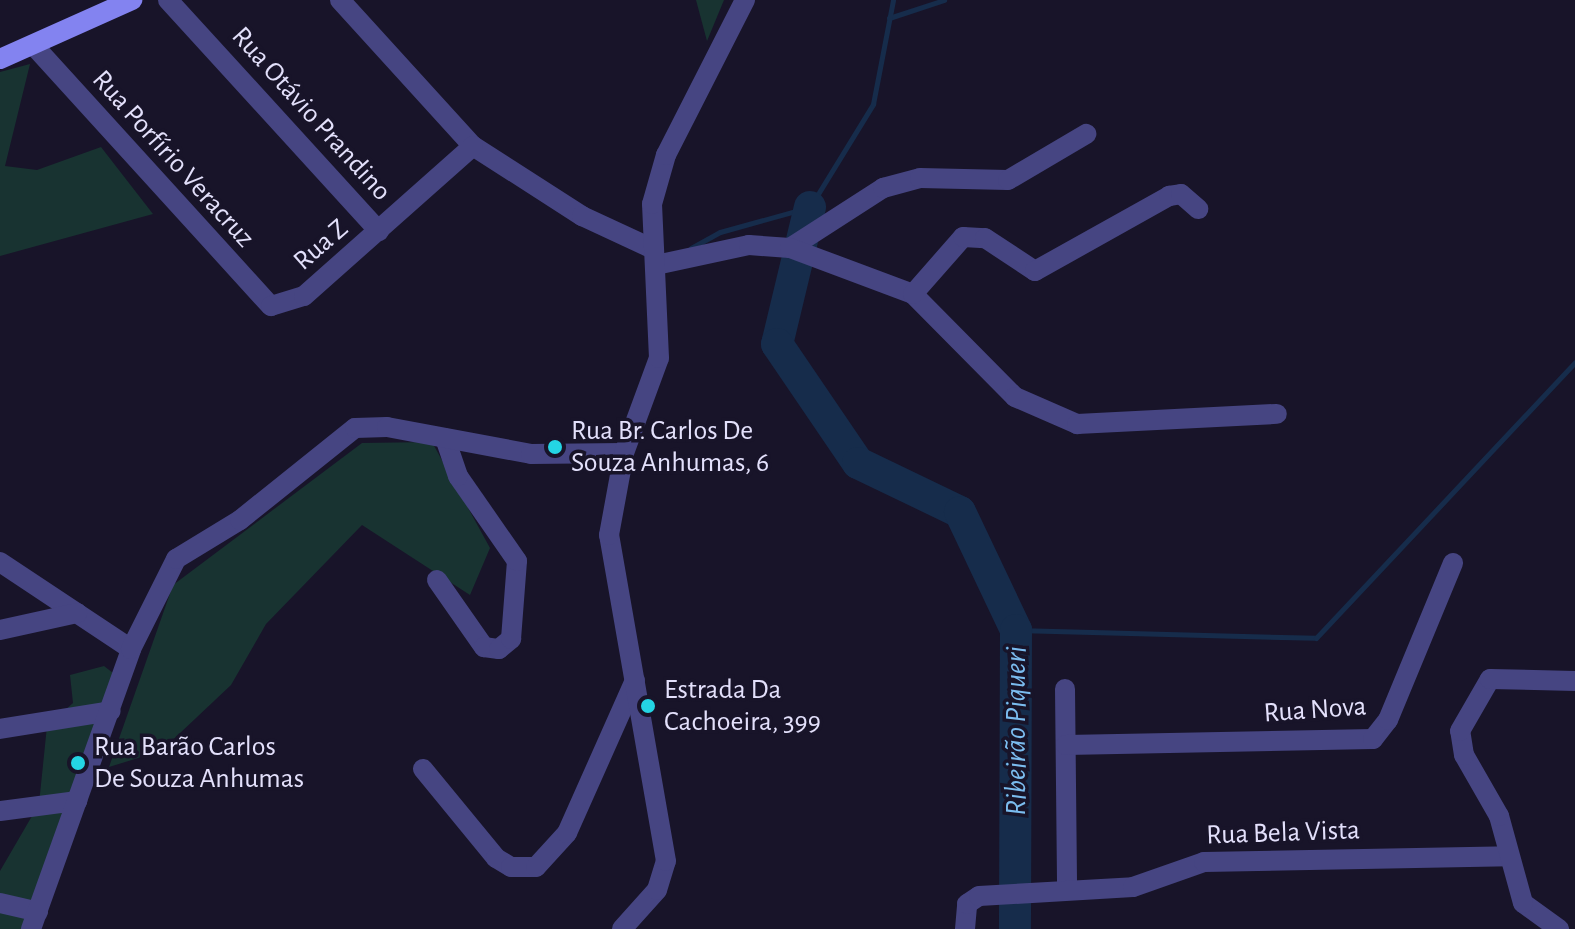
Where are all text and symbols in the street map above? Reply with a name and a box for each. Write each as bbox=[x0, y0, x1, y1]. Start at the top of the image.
street label: Rua Otávio Prandino bbox=[224, 20, 398, 208]
street label: Rua Porfírio Veracruz bbox=[85, 64, 261, 254]
street label: Rua Z bbox=[287, 212, 355, 278]
place label: Rua Br. Carlos De Souza Anhumas, 6 bbox=[571, 414, 769, 480]
marker: Rua Br. Carlos De Souza Anhumas, 6 bbox=[546, 438, 564, 456]
water label: Ribeirão Piqueri bbox=[998, 646, 1034, 816]
place label: Estrada Da Cachoeira, 399 bbox=[664, 673, 821, 739]
street label: Rua Nova bbox=[1262, 690, 1368, 730]
marker: Estrada Da Cachoeira, 399 bbox=[639, 697, 657, 715]
place label: Rua Barão Carlos De Souza Anhumas bbox=[94, 730, 304, 796]
marker: Rua Barão Carlos De Souza Anhumas bbox=[69, 754, 87, 772]
street label: Rua Bela Vista bbox=[1206, 814, 1360, 852]

